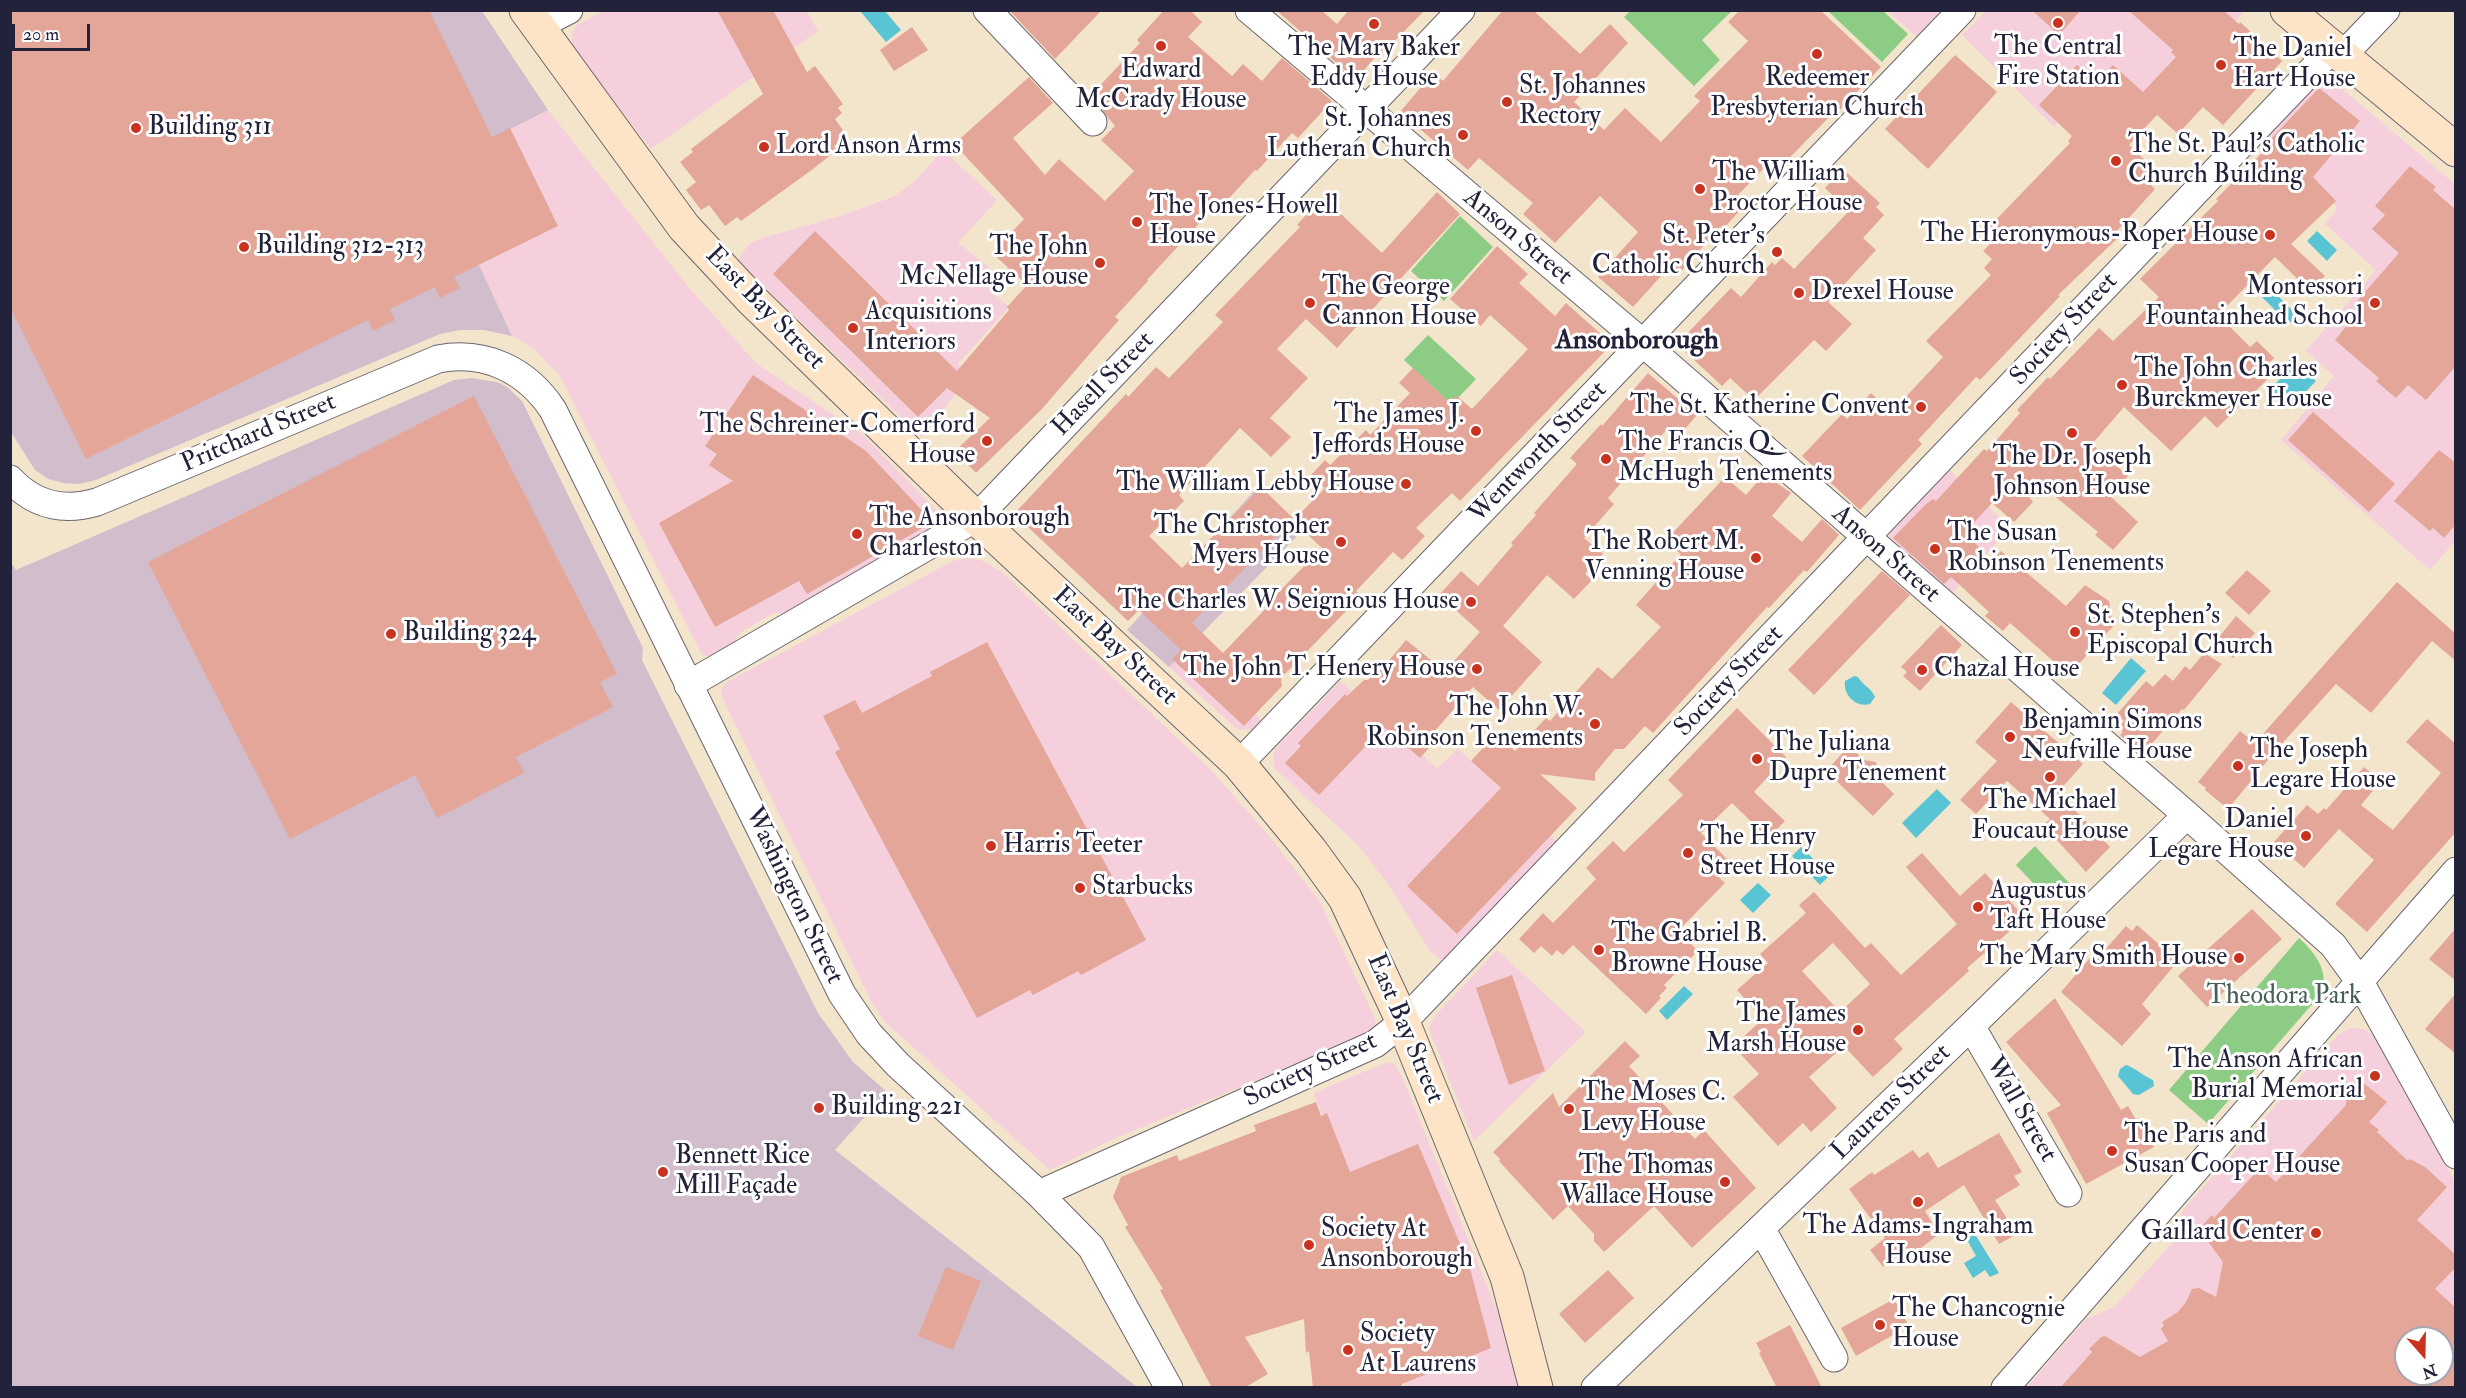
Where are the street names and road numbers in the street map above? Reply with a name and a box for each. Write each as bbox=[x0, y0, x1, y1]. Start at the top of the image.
street label: Anson Street bbox=[1456, 183, 1578, 293]
street label: East Bay Street bbox=[697, 241, 831, 377]
street label: Society Street bbox=[2005, 267, 2125, 393]
street label: Hasell Street bbox=[1047, 326, 1161, 444]
street label: Wentworth Street bbox=[1464, 376, 1614, 530]
street label: Pritchard Street bbox=[177, 387, 341, 481]
street label: Anson Street bbox=[1825, 500, 1945, 610]
street label: East Bay Street bbox=[1045, 581, 1183, 713]
street label: Society Street bbox=[1669, 620, 1791, 744]
street label: Washington Street bbox=[737, 802, 849, 990]
street label: East Bay Street bbox=[1359, 950, 1449, 1108]
street label: Society Street bbox=[1240, 1027, 1382, 1115]
street label: Laurens Street bbox=[1826, 1038, 1958, 1168]
street label: Wall Street bbox=[1977, 1052, 2063, 1168]

